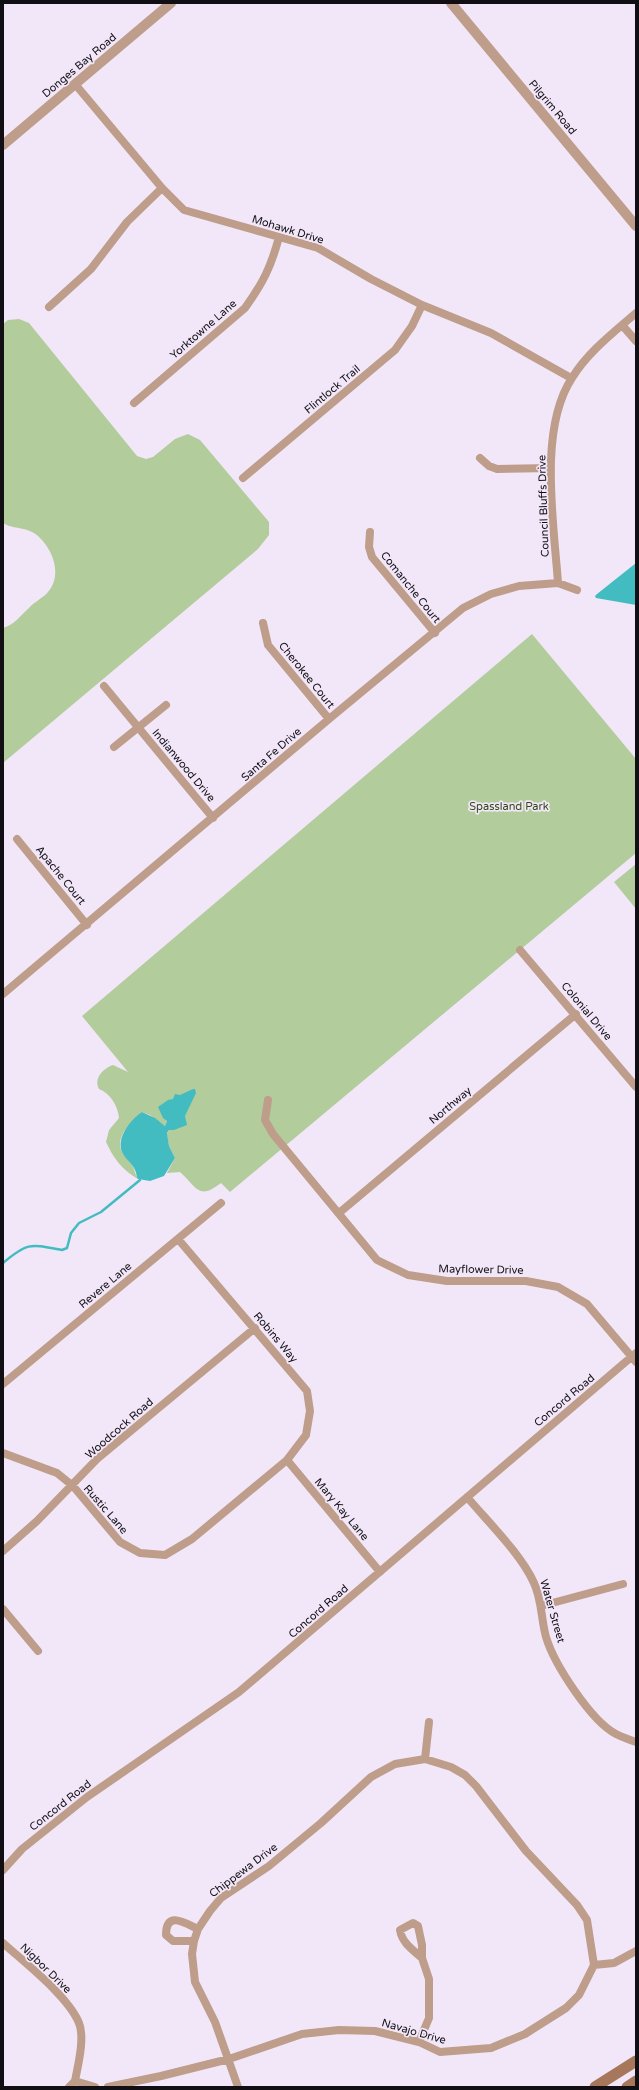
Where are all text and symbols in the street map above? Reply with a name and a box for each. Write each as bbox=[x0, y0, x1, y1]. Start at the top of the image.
street label: Donges Bay Road bbox=[40, 31, 119, 100]
street label: Pilgrim Road bbox=[526, 77, 579, 137]
street label: Mohawk Drive bbox=[250, 212, 325, 247]
street label: Yorktowne Lane bbox=[167, 297, 239, 362]
street label: Flintlock Trail bbox=[302, 362, 363, 417]
street label: Council Bluffs Drive bbox=[535, 455, 552, 557]
street label: Comanche Court bbox=[378, 549, 443, 626]
street label: Cherokee Court bbox=[276, 639, 337, 711]
street label: Santa Fe Drive bbox=[239, 725, 304, 784]
street label: Indianwood Drive bbox=[149, 726, 218, 804]
park label: Spassland Park bbox=[469, 800, 549, 813]
street label: Apache Court bbox=[33, 843, 88, 907]
street label: Colonial Drive bbox=[559, 980, 615, 1043]
street label: Northway bbox=[427, 1084, 474, 1127]
street label: Revere Lane bbox=[76, 1260, 134, 1311]
street label: Mayflower Drive bbox=[438, 1262, 524, 1277]
street label: Robins Way bbox=[251, 1310, 300, 1365]
street label: Concord Road bbox=[531, 1371, 597, 1429]
street label: Woodcock Road bbox=[83, 1395, 156, 1461]
street label: Mary Kay Lane bbox=[312, 1475, 371, 1543]
street label: Rustic Lane bbox=[81, 1482, 130, 1537]
street label: Water Street bbox=[537, 1578, 568, 1644]
street label: Concord Road bbox=[286, 1582, 351, 1641]
street label: Concord Road bbox=[27, 1777, 94, 1834]
street label: Chippewa Drive bbox=[207, 1841, 280, 1900]
street label: Nigbor Drive bbox=[17, 1941, 74, 1996]
street label: Navajo Drive bbox=[380, 2016, 448, 2047]

